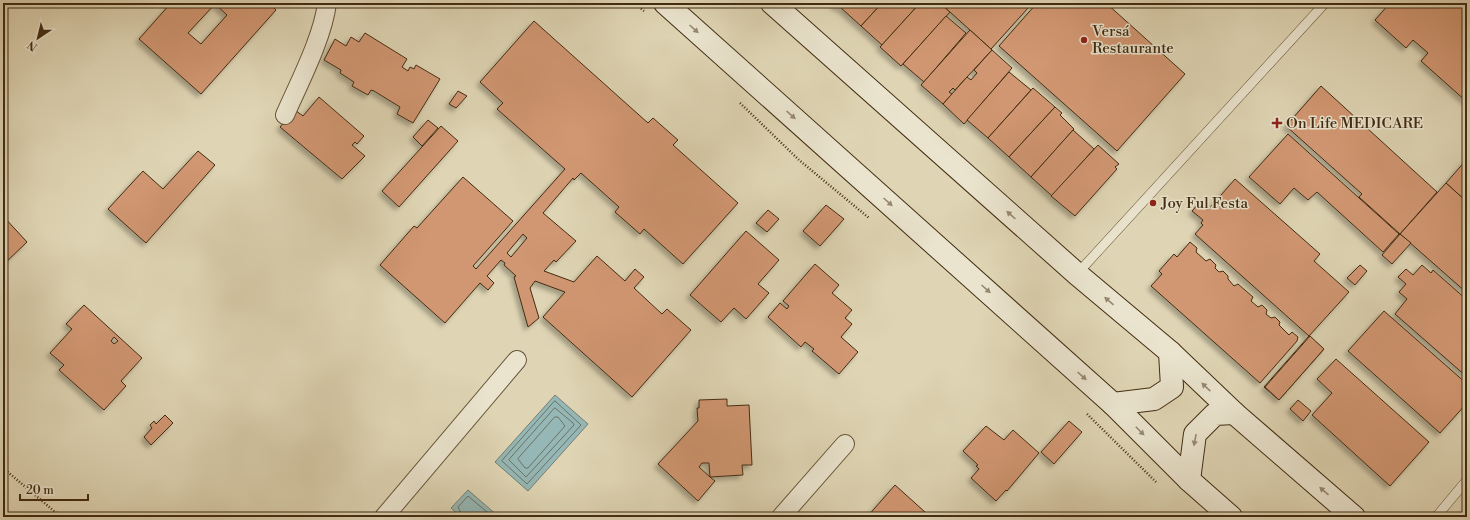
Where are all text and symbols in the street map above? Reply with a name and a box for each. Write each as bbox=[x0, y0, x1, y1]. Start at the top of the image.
north arrow bbox=[18, 18, 58, 58]
place label: Versá Restaurante bbox=[1091, 22, 1174, 58]
one-way arrow bbox=[689, 24, 699, 34]
marker: Versá Restaurante bbox=[1079, 35, 1089, 45]
text: N bbox=[25, 37, 40, 54]
one-way arrow bbox=[786, 111, 796, 120]
place label: On Life MEDICARE bbox=[1286, 114, 1423, 133]
marker: On Life MEDICARE bbox=[1271, 117, 1283, 129]
place label: Joy Ful Festa bbox=[1160, 194, 1248, 213]
one-way arrow bbox=[883, 197, 893, 206]
marker: Joy Ful Festa bbox=[1148, 198, 1158, 208]
one-way arrow bbox=[1005, 211, 1016, 220]
one-way arrow bbox=[981, 284, 991, 294]
one-way arrow bbox=[1103, 296, 1114, 305]
one-way arrow bbox=[1078, 371, 1087, 380]
one-way arrow bbox=[1201, 382, 1211, 392]
one-way arrow bbox=[1135, 426, 1145, 436]
one-way arrow bbox=[1191, 434, 1197, 446]
scale bar bbox=[20, 476, 88, 502]
text: 20 m bbox=[26, 483, 54, 498]
one-way arrow bbox=[1319, 487, 1330, 496]

